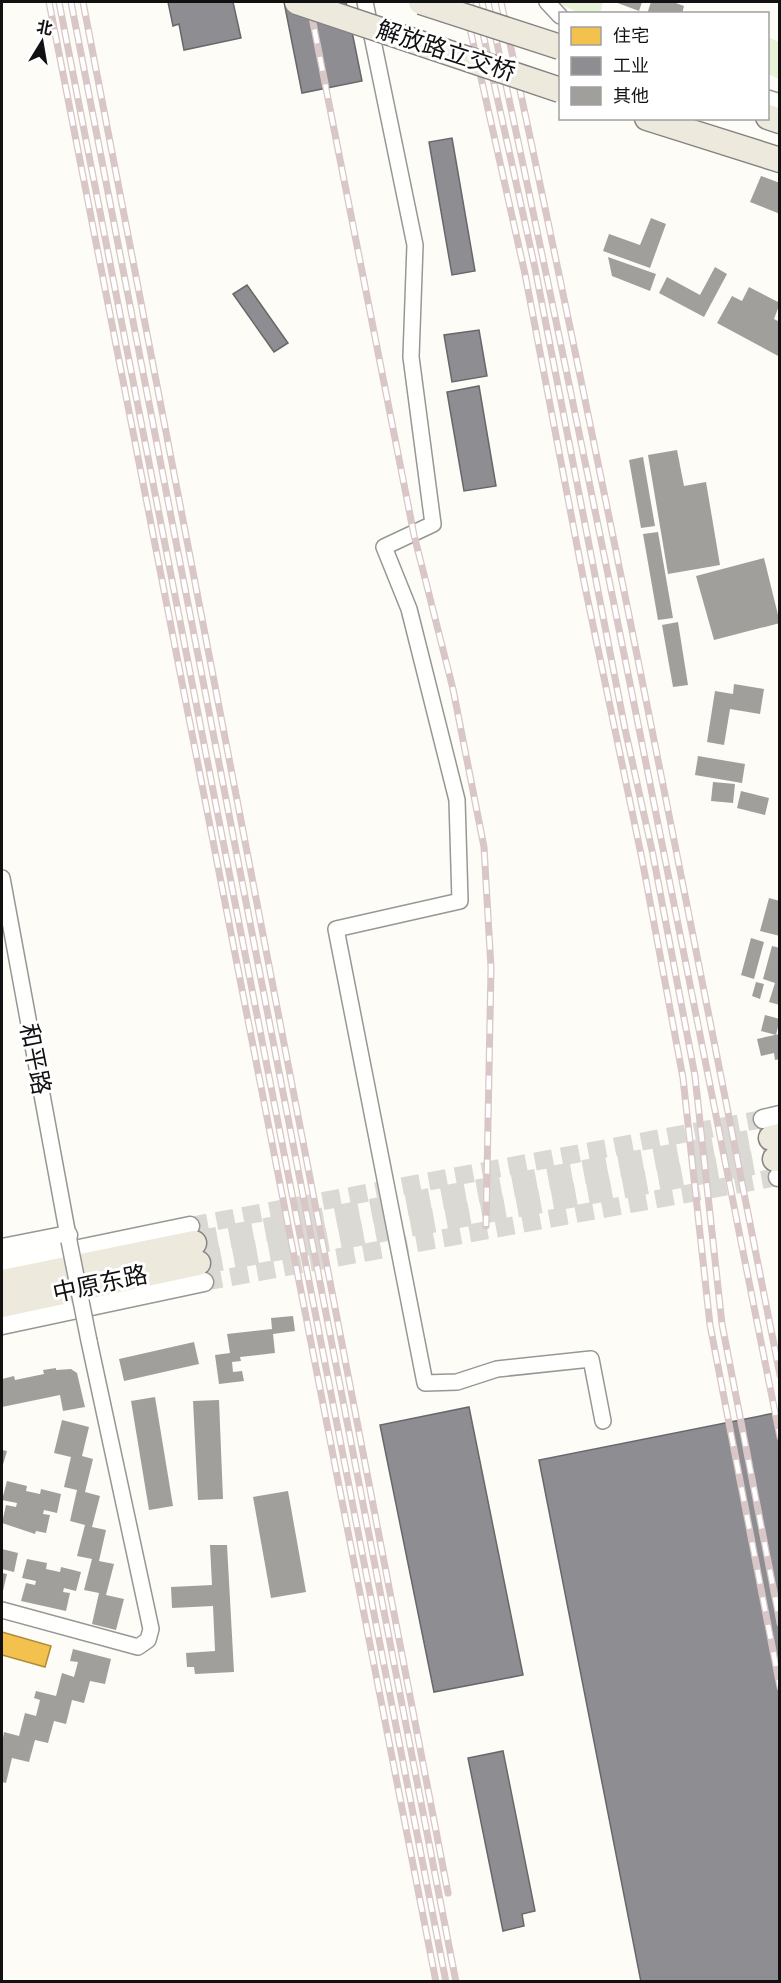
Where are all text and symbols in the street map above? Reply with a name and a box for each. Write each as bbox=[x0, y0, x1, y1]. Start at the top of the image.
north arrow bbox=[12, 12, 72, 72]
legend bbox=[559, 12, 769, 120]
street label: 解放路立交桥 bbox=[373, 14, 519, 87]
text: 北 bbox=[35, 17, 54, 39]
text: 住宅 bbox=[613, 25, 649, 47]
text: 工业 bbox=[613, 55, 649, 77]
text: 其他 bbox=[613, 85, 649, 107]
street label: 和平路 bbox=[14, 1021, 57, 1097]
street label: 中原东路 bbox=[50, 1259, 150, 1308]

